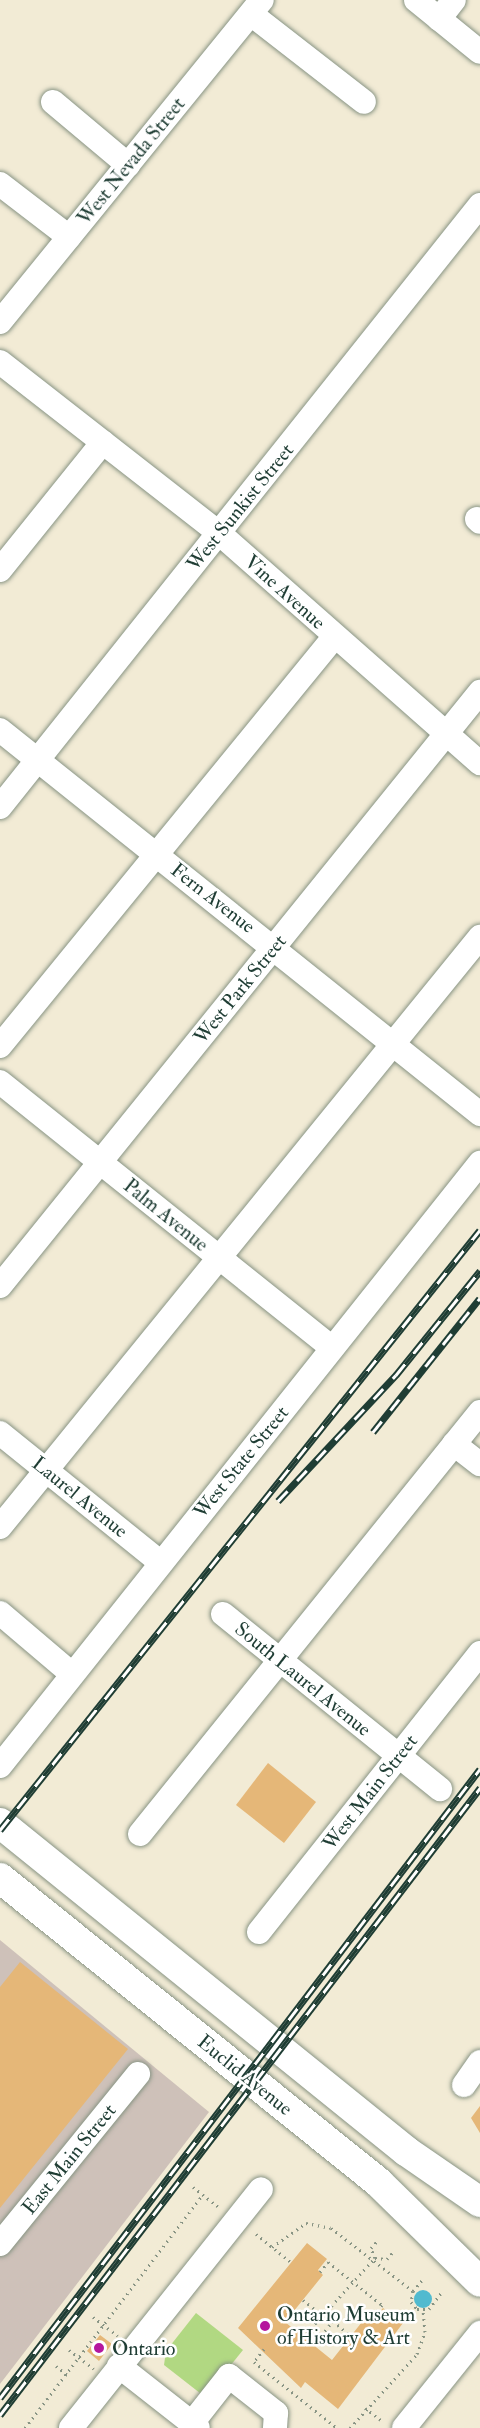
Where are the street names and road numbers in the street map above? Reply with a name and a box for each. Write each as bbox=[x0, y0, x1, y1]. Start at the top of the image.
street label: West Nevada Street bbox=[72, 92, 190, 230]
street label: West Sunkist Street bbox=[181, 439, 299, 575]
street label: Vine Avenue bbox=[240, 550, 330, 634]
street label: Fern Avenue bbox=[166, 858, 260, 938]
street label: West Park Street bbox=[189, 930, 291, 1048]
street label: Palm Avenue bbox=[119, 1174, 213, 1256]
street label: West State Street bbox=[188, 1401, 294, 1523]
street label: Laurel Avenue bbox=[27, 1451, 133, 1543]
street label: South Laurel Avenue bbox=[230, 1617, 376, 1741]
street label: West Main Street bbox=[317, 1729, 423, 1855]
street label: Euclid Avenue bbox=[193, 2029, 297, 2121]
street label: East Main Street bbox=[17, 2099, 121, 2219]

